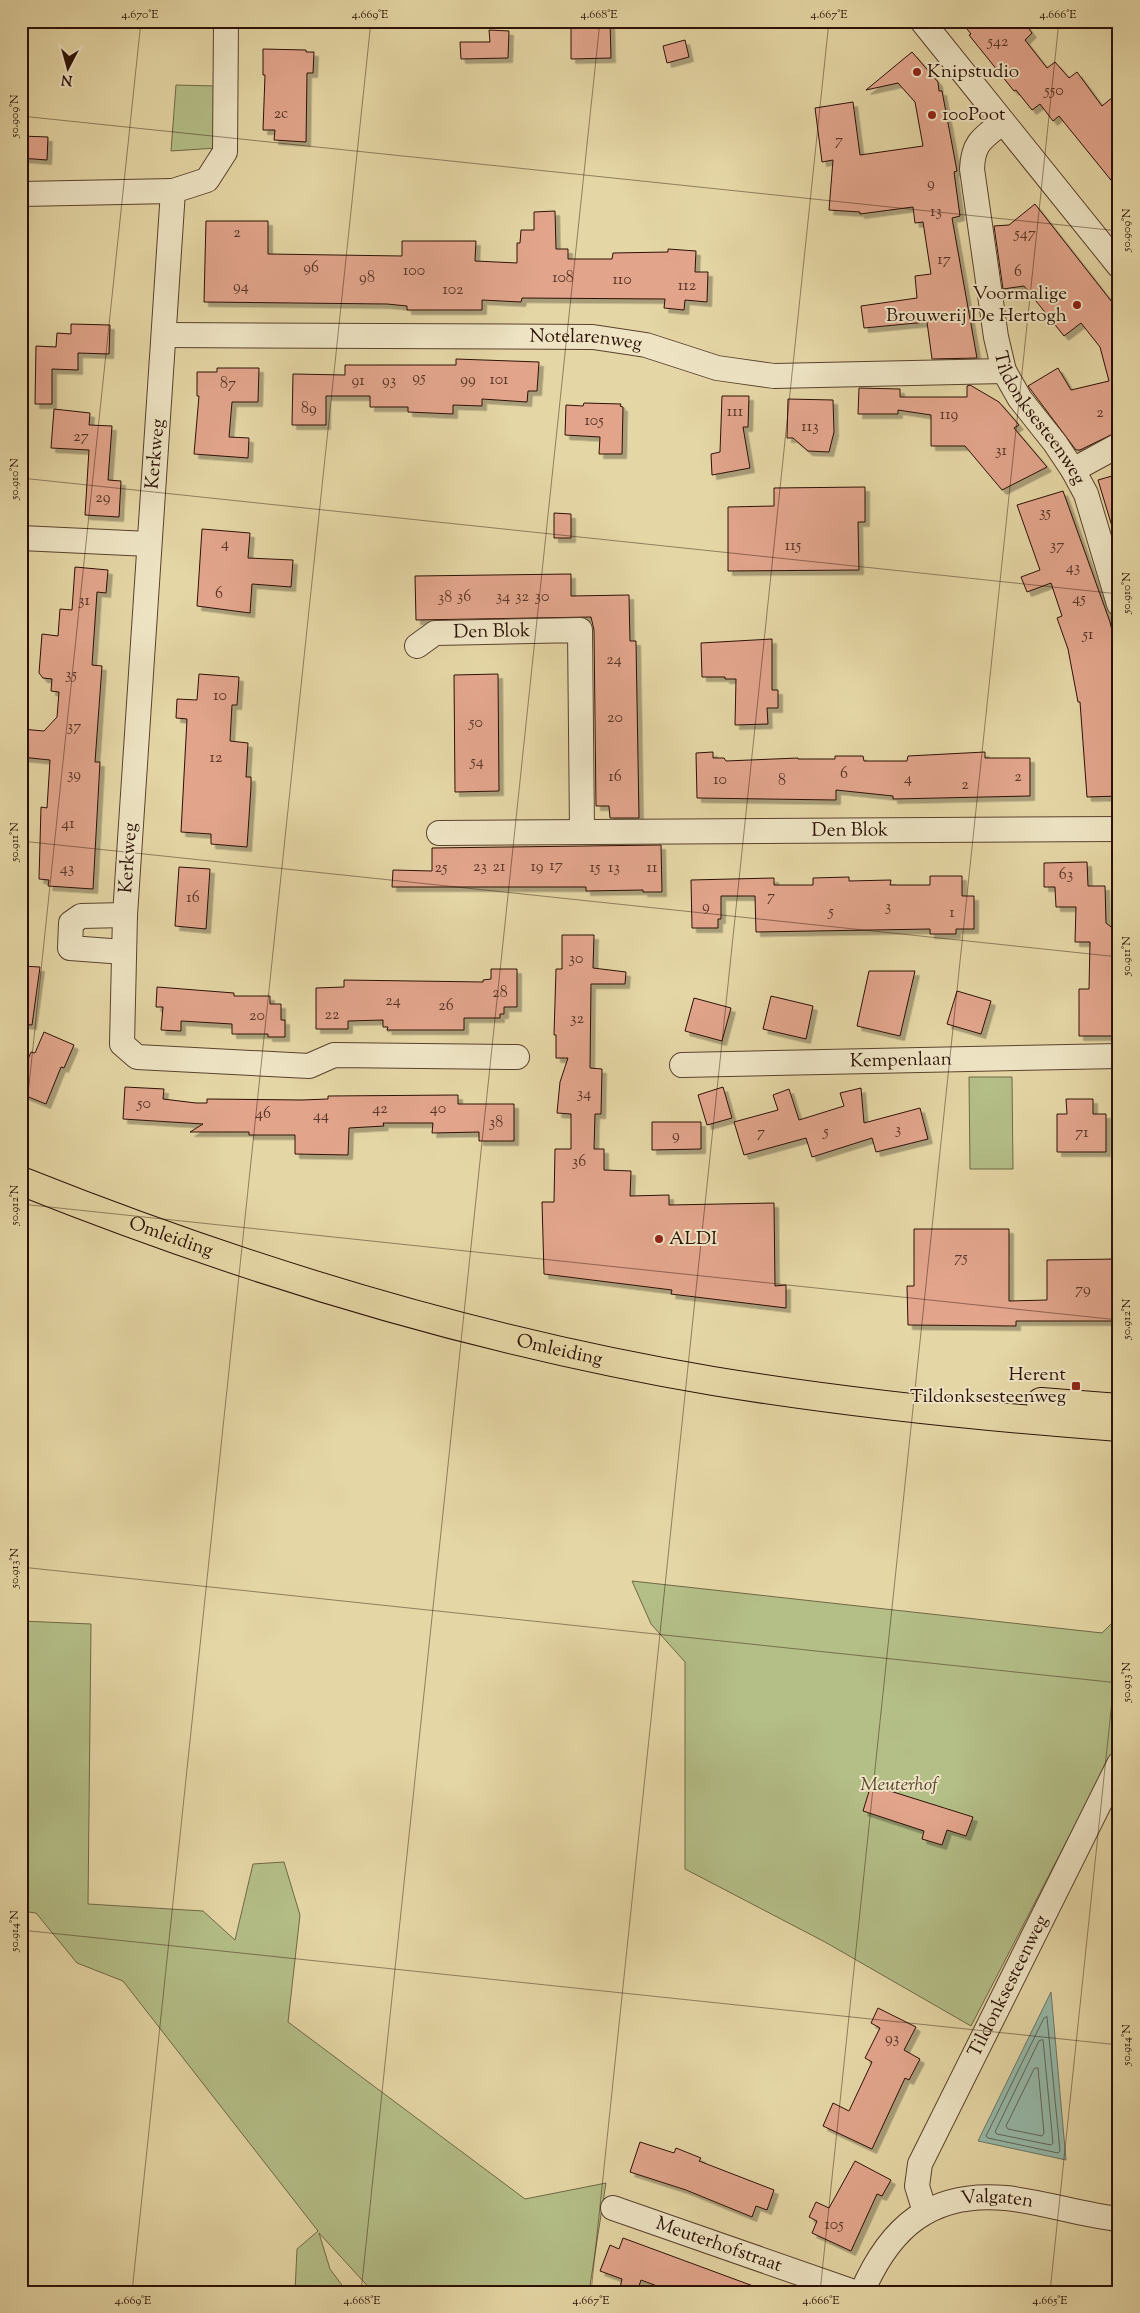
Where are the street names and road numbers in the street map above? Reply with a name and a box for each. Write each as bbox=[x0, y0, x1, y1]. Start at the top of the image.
street label: Notelarenweg bbox=[530, 323, 644, 358]
street label: Tildonksesteenweg bbox=[986, 349, 1092, 490]
street label: Kerkweg bbox=[139, 418, 173, 490]
street label: Den Blok bbox=[453, 618, 531, 646]
street label: Den Blok bbox=[811, 817, 889, 844]
street label: Kerkweg bbox=[113, 822, 145, 894]
street label: Kempenlaan bbox=[850, 1046, 952, 1075]
street label: Omleiding bbox=[125, 1210, 217, 1265]
street label: Omleiding bbox=[513, 1328, 605, 1373]
street label: Tildonksesteenweg bbox=[962, 1910, 1055, 2062]
street label: Valgaten bbox=[959, 2184, 1036, 2215]
street label: Meuterhofstraat bbox=[652, 2210, 786, 2280]

